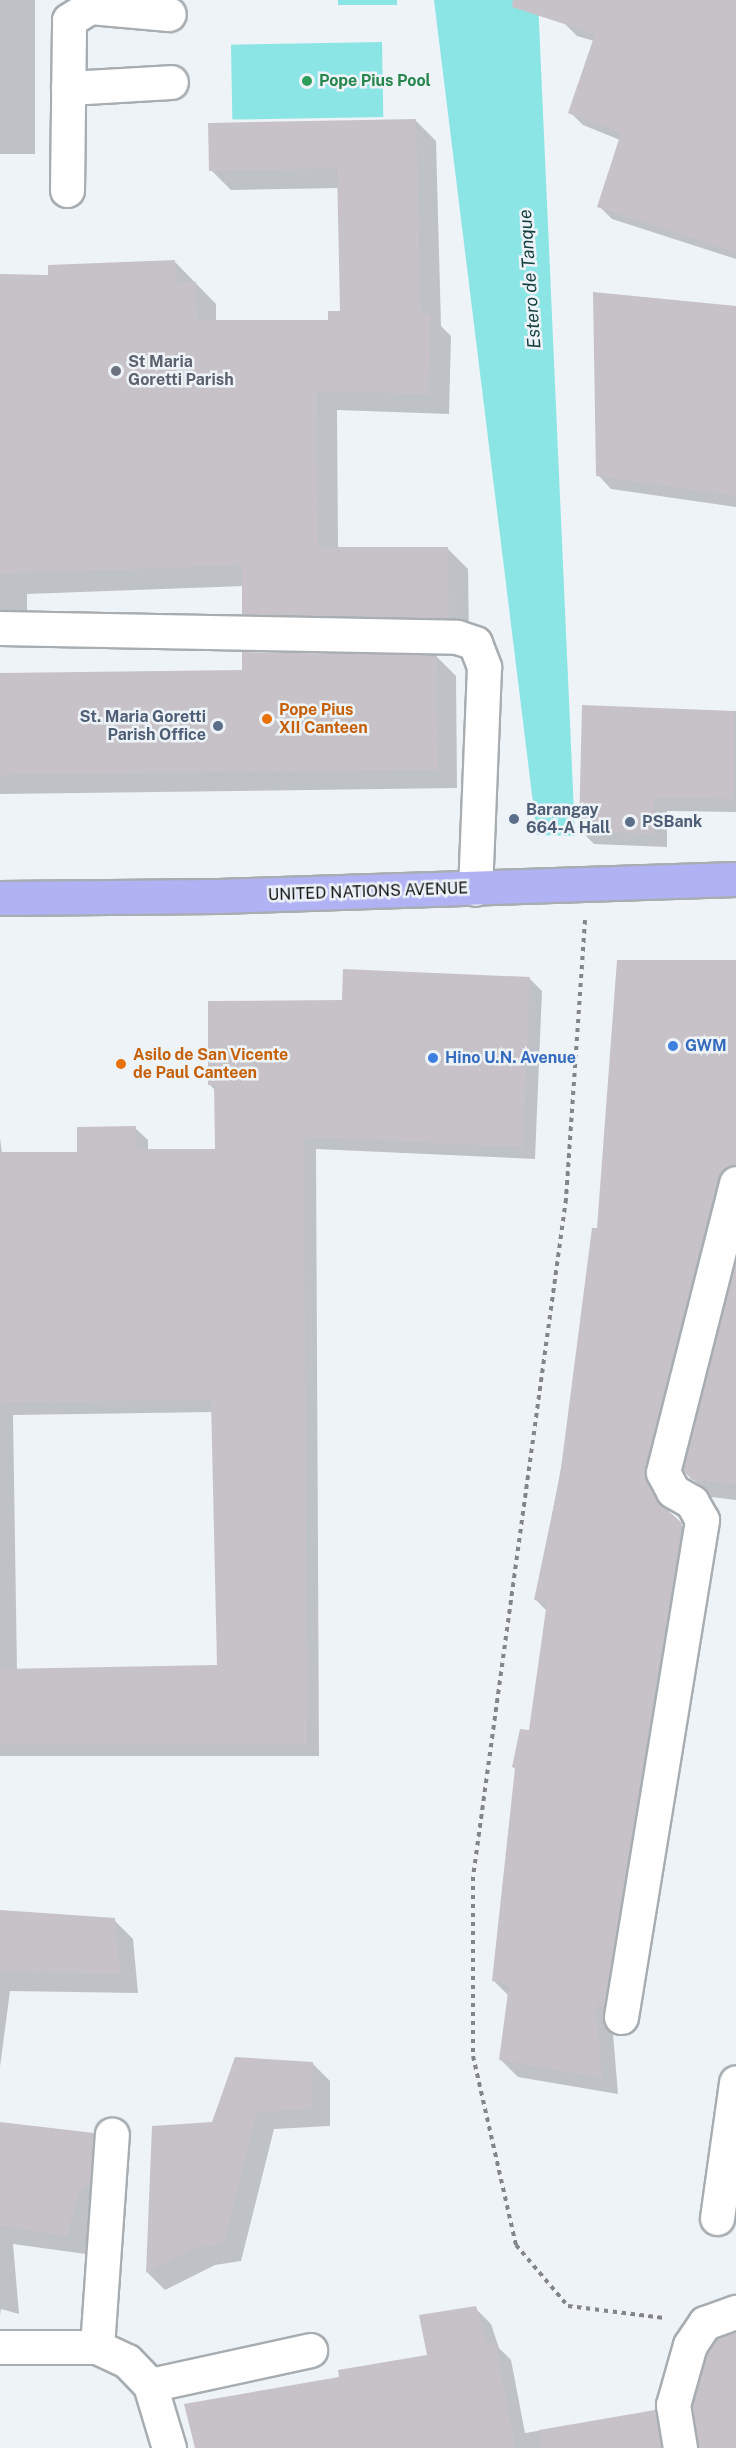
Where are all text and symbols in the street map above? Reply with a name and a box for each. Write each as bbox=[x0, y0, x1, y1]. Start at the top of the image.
place label: Pope Pius Pool bbox=[319, 71, 431, 91]
marker: Pope Pius Pool bbox=[300, 74, 314, 88]
water label: Estero de Tanque bbox=[514, 208, 546, 350]
place label: St Maria Goretti Parish bbox=[128, 352, 234, 390]
marker: St Maria Goretti Parish bbox=[109, 364, 123, 378]
place label: Pope Pius XII Canteen bbox=[279, 700, 368, 738]
place label: St. Maria Goretti Parish Office bbox=[79, 707, 206, 745]
marker: Pope Pius XII Canteen bbox=[260, 712, 274, 726]
marker: St. Maria Goretti Parish Office bbox=[211, 719, 225, 733]
place label: Barangay 664-A Hall bbox=[526, 800, 610, 838]
marker: Barangay 664-A Hall bbox=[507, 812, 521, 826]
place label: PSBank bbox=[642, 812, 702, 832]
marker: PSBank bbox=[623, 815, 637, 829]
street label: UNITED NATIONS AVENUE bbox=[268, 879, 468, 905]
place label: GWM bbox=[685, 1036, 727, 1056]
marker: GWM bbox=[666, 1039, 680, 1053]
place label: Asilo de San Vicente de Paul Canteen bbox=[133, 1045, 289, 1083]
place label: Hino U.N. Avenue bbox=[445, 1048, 576, 1068]
marker: Hino U.N. Avenue bbox=[426, 1051, 440, 1065]
marker: Asilo de San Vicente de Paul Canteen bbox=[114, 1057, 128, 1071]

